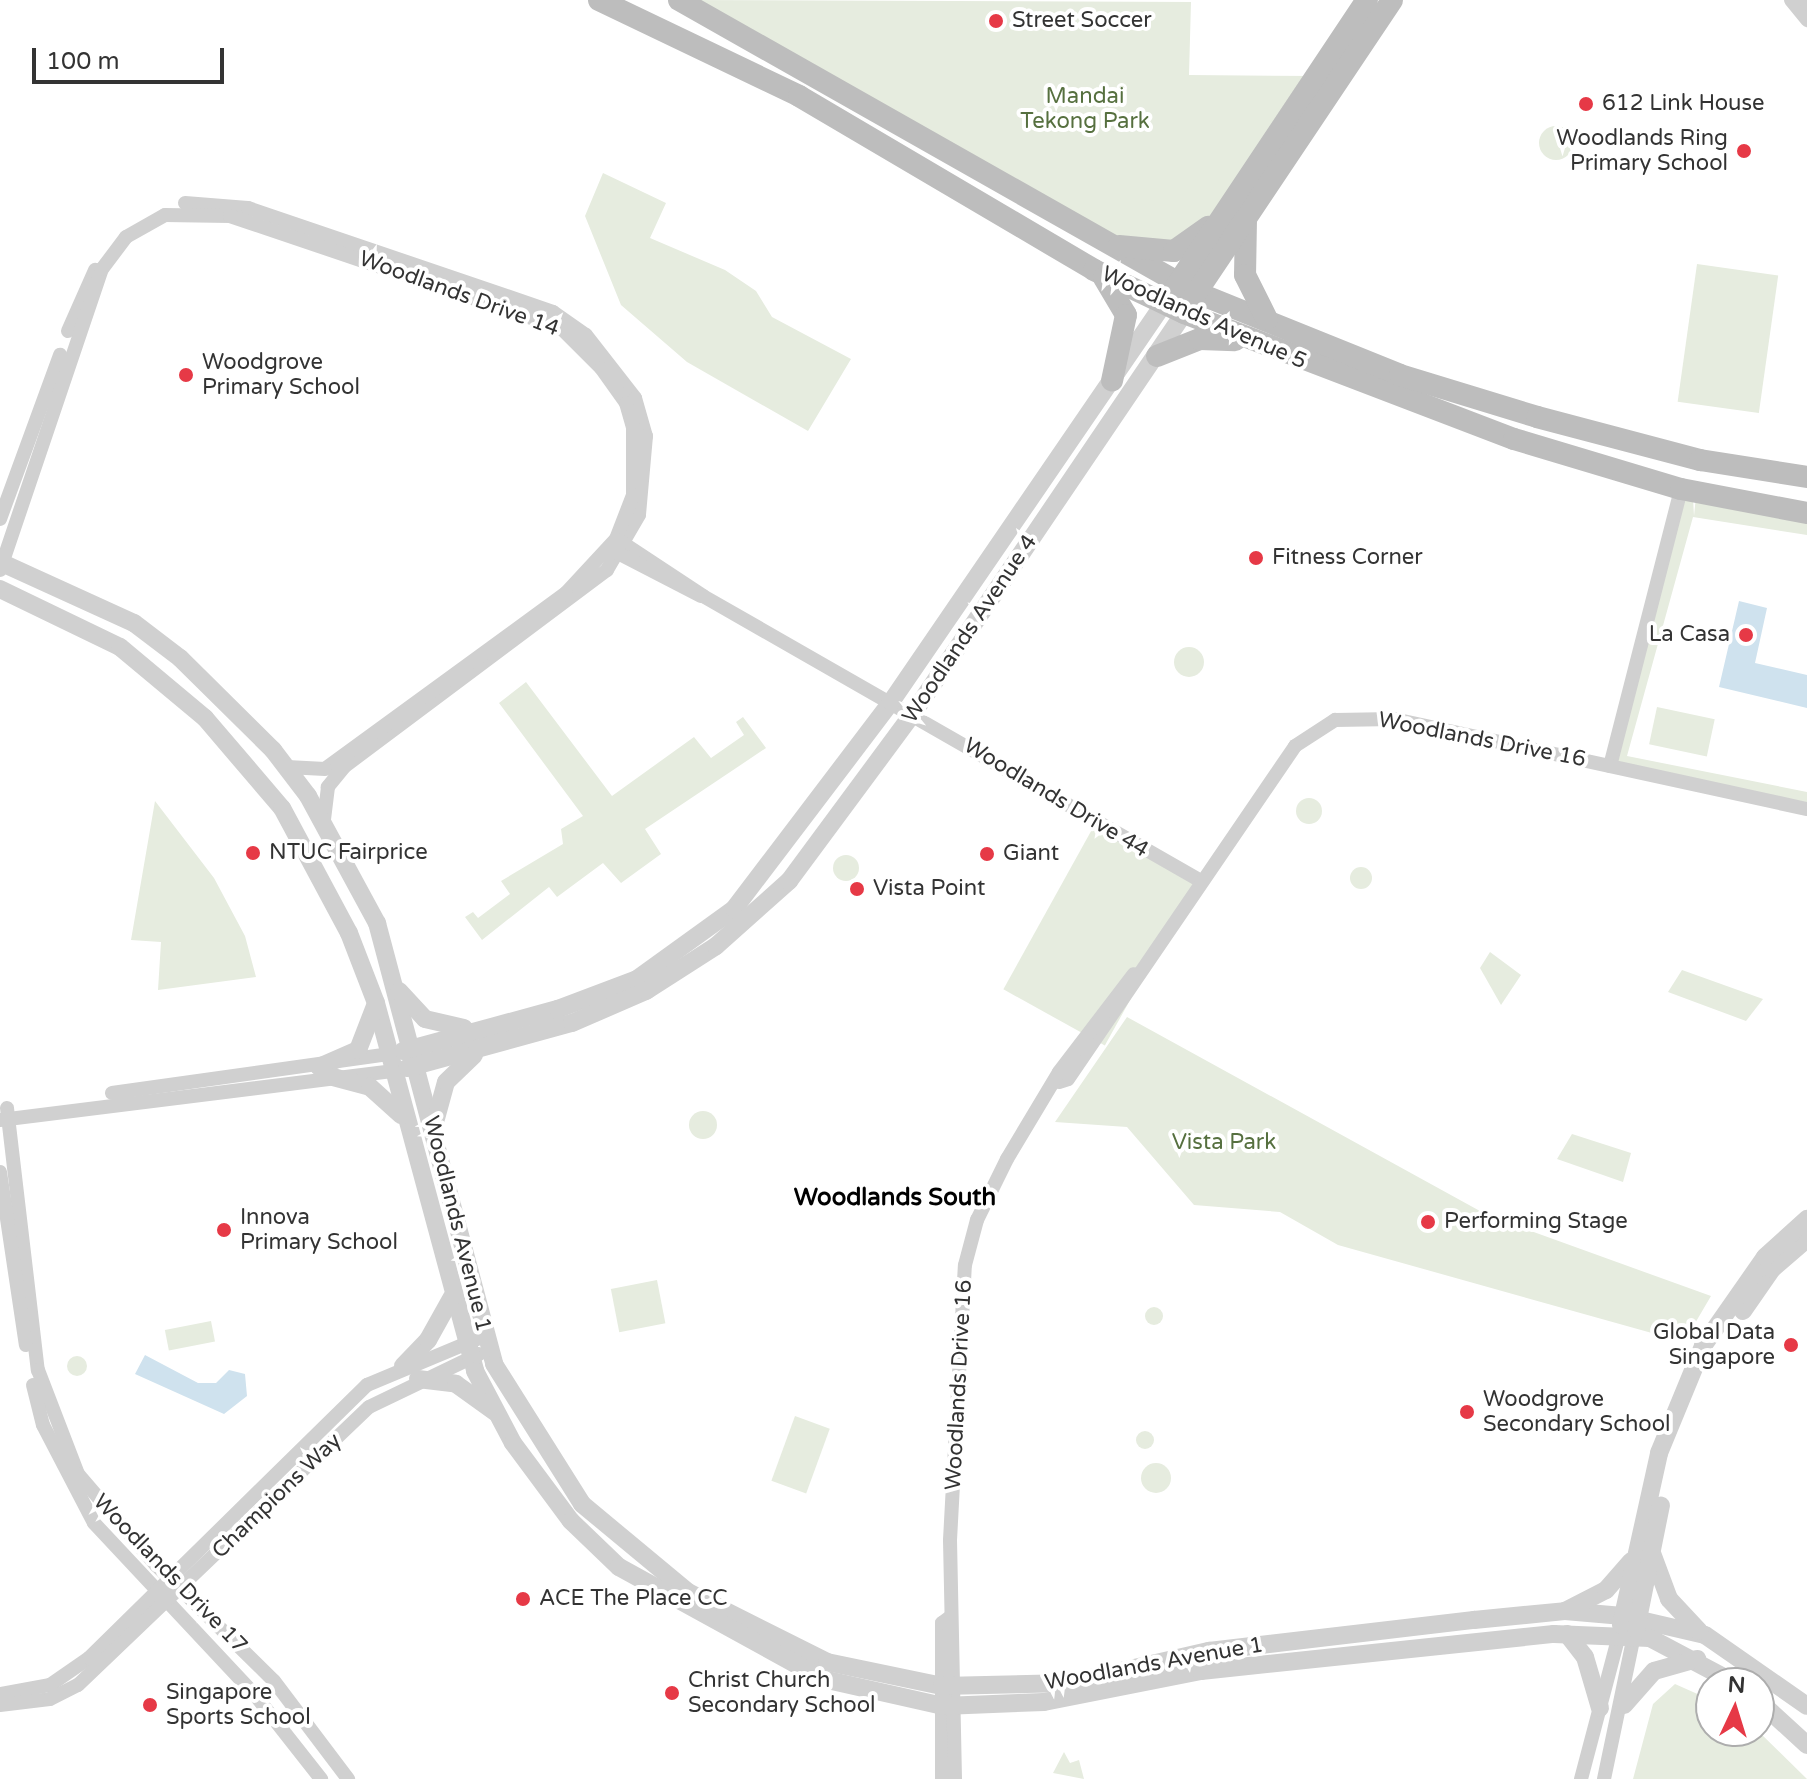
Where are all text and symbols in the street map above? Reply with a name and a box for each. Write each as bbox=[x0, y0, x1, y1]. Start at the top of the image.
place label: Street Soccer bbox=[1012, 8, 1152, 34]
marker: Street Soccer bbox=[987, 12, 1005, 30]
scale bar bbox=[36, 32, 228, 82]
text: 100 m bbox=[46, 47, 120, 76]
park label: Mandai Tekong Park bbox=[1020, 83, 1150, 134]
place label: 612 Link House bbox=[1602, 91, 1765, 117]
marker: 612 Link House bbox=[1577, 95, 1595, 113]
place label: Woodlands Ring Primary School bbox=[1556, 125, 1728, 176]
marker: Woodlands Ring Primary School bbox=[1735, 142, 1753, 160]
street label: Woodlands Drive 14 bbox=[355, 246, 563, 342]
street label: Woodlands Avenue 5 bbox=[1097, 261, 1311, 375]
place label: Woodgrove Primary School bbox=[202, 349, 360, 400]
marker: Woodgrove Primary School bbox=[177, 366, 195, 384]
street label: Woodlands Avenue 4 bbox=[897, 530, 1043, 728]
place label: Fitness Corner bbox=[1272, 545, 1423, 571]
marker: Fitness Corner bbox=[1247, 549, 1265, 567]
place label: La Casa bbox=[1649, 622, 1730, 648]
marker: La Casa bbox=[1737, 626, 1755, 644]
street label: Woodlands Drive 16 bbox=[1376, 707, 1588, 773]
street label: Woodlands Drive 44 bbox=[959, 732, 1153, 864]
place label: NTUC Fairprice bbox=[269, 840, 428, 866]
place label: Giant bbox=[1003, 841, 1059, 867]
marker: NTUC Fairprice bbox=[244, 844, 262, 862]
marker: Giant bbox=[978, 845, 996, 863]
place label: Vista Point bbox=[873, 876, 985, 902]
marker: Vista Point bbox=[848, 880, 866, 898]
street label: Woodlands Avenue 1 bbox=[417, 1113, 497, 1335]
park label: Vista Park bbox=[1172, 1130, 1276, 1156]
district label: Woodlands South bbox=[794, 1184, 996, 1212]
place label: Innova Primary School bbox=[240, 1204, 398, 1256]
place label: Performing Stage bbox=[1444, 1209, 1628, 1235]
marker: Performing Stage bbox=[1419, 1213, 1437, 1231]
marker: Innova Primary School bbox=[215, 1221, 233, 1239]
street label: Woodlands Drive 16 bbox=[940, 1279, 978, 1491]
place label: Global Data Singapore bbox=[1653, 1319, 1775, 1370]
marker: Global Data Singapore bbox=[1782, 1336, 1800, 1354]
place label: Woodgrove Secondary School bbox=[1483, 1386, 1671, 1438]
marker: Woodgrove Secondary School bbox=[1458, 1403, 1476, 1421]
street label: Champions Way bbox=[207, 1428, 347, 1564]
street label: Woodlands Drive 17 bbox=[87, 1489, 253, 1659]
place label: ACE The Place CC bbox=[539, 1586, 727, 1612]
marker: ACE The Place CC bbox=[514, 1590, 532, 1608]
street label: Woodlands Avenue 1 bbox=[1043, 1632, 1265, 1696]
place label: Christ Church Secondary School bbox=[688, 1667, 876, 1718]
north arrow bbox=[1695, 1667, 1775, 1747]
text: N bbox=[1727, 1671, 1746, 1699]
place label: Singapore Sports School bbox=[166, 1679, 311, 1730]
marker: Christ Church Secondary School bbox=[663, 1684, 681, 1702]
marker: Singapore Sports School bbox=[141, 1696, 159, 1714]

